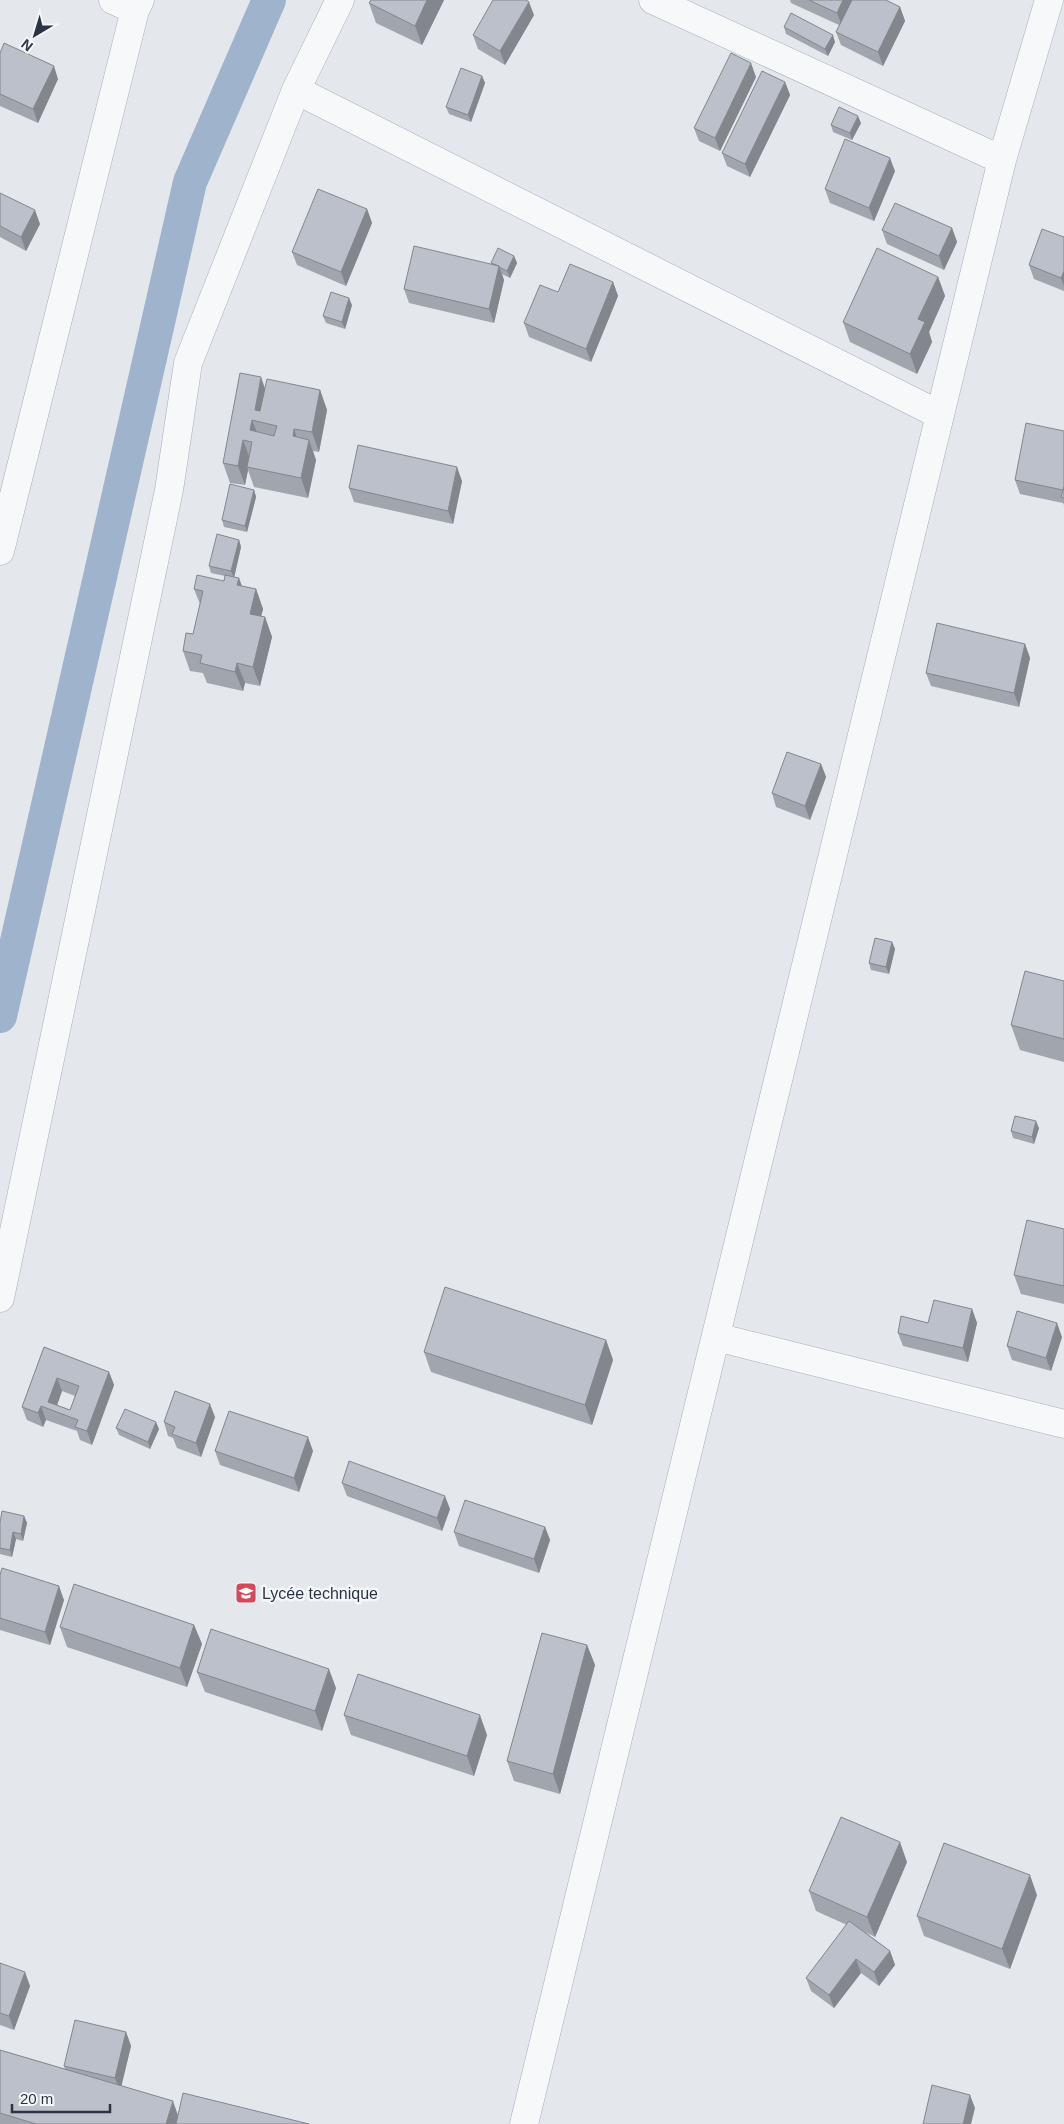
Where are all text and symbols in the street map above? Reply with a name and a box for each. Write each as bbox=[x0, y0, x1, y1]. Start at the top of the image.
north arrow bbox=[10, 10, 60, 60]
text: N bbox=[18, 36, 36, 55]
school or university icon: Lycée technique bbox=[234, 1581, 258, 1605]
place label: Lycée technique bbox=[262, 1585, 378, 1602]
scale bar bbox=[12, 2082, 110, 2114]
text: 20 m bbox=[20, 2090, 53, 2107]

